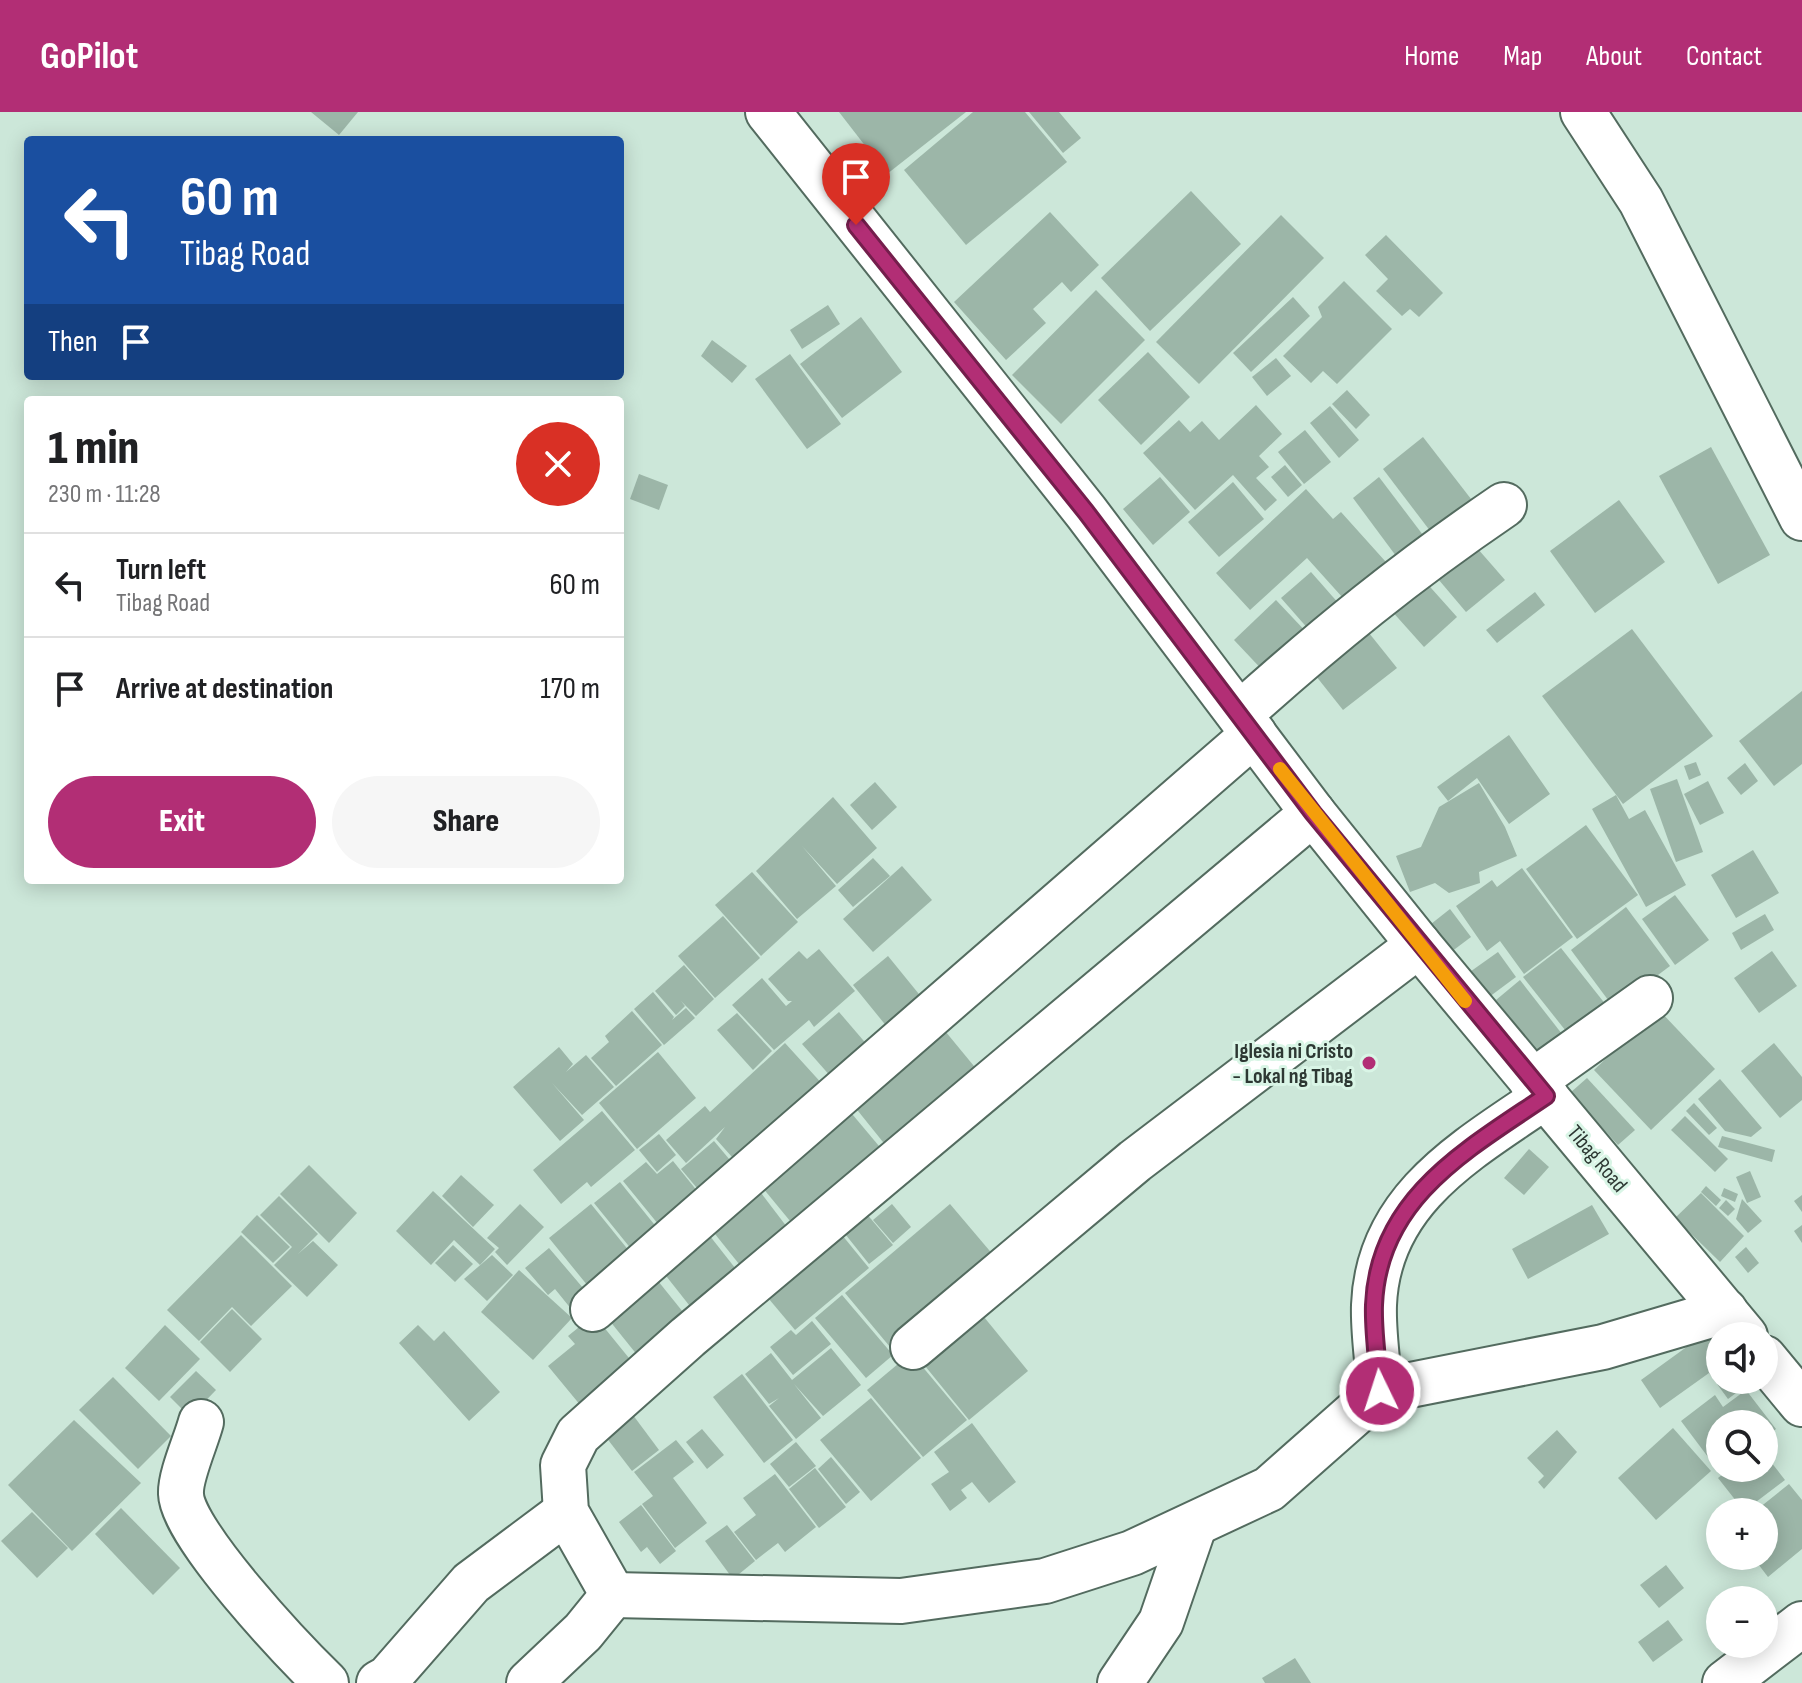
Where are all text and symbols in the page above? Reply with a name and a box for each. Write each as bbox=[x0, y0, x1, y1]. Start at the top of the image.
text: GoPilot bbox=[40, 34, 138, 79]
text: Home bbox=[1404, 40, 1459, 73]
text: Map bbox=[1503, 40, 1542, 73]
text: About bbox=[1586, 40, 1642, 73]
text: Contact bbox=[1686, 40, 1762, 73]
pin bbox=[822, 143, 890, 225]
icon: arrive bbox=[834, 155, 878, 199]
text: 60 m bbox=[180, 165, 279, 232]
icon: left bbox=[48, 168, 152, 272]
text: Tibag Road bbox=[180, 233, 310, 276]
icon: arrive bbox=[114, 320, 158, 364]
text: Then bbox=[48, 324, 98, 360]
text: 1 min bbox=[48, 420, 139, 477]
button: close bbox=[516, 422, 600, 506]
text: 230 m · 11:28 bbox=[48, 479, 161, 510]
text: Turn left bbox=[116, 552, 206, 588]
icon: left bbox=[48, 563, 92, 607]
text: 60 m bbox=[549, 567, 600, 603]
text: Tibag Road bbox=[116, 588, 210, 619]
icon: arrive bbox=[48, 667, 92, 711]
text: Arrive at destination bbox=[116, 671, 333, 707]
text: 170 m bbox=[540, 671, 600, 707]
button: Exit bbox=[48, 776, 316, 868]
button: Share bbox=[332, 776, 600, 868]
place label: Iglesia ni Cristo - Lokal ng Tibag bbox=[1233, 1038, 1353, 1090]
marker: Iglesia ni Cristo - Lokal ng Tibag bbox=[1360, 1054, 1378, 1072]
street label: Tibag Road bbox=[1561, 1120, 1633, 1198]
map controls bbox=[1706, 1322, 1778, 1658]
button: sound bbox=[1706, 1322, 1778, 1394]
position arrow bbox=[1338, 1349, 1422, 1433]
button: search bbox=[1706, 1410, 1778, 1482]
button: + bbox=[1706, 1498, 1778, 1570]
button: − bbox=[1706, 1586, 1778, 1658]

